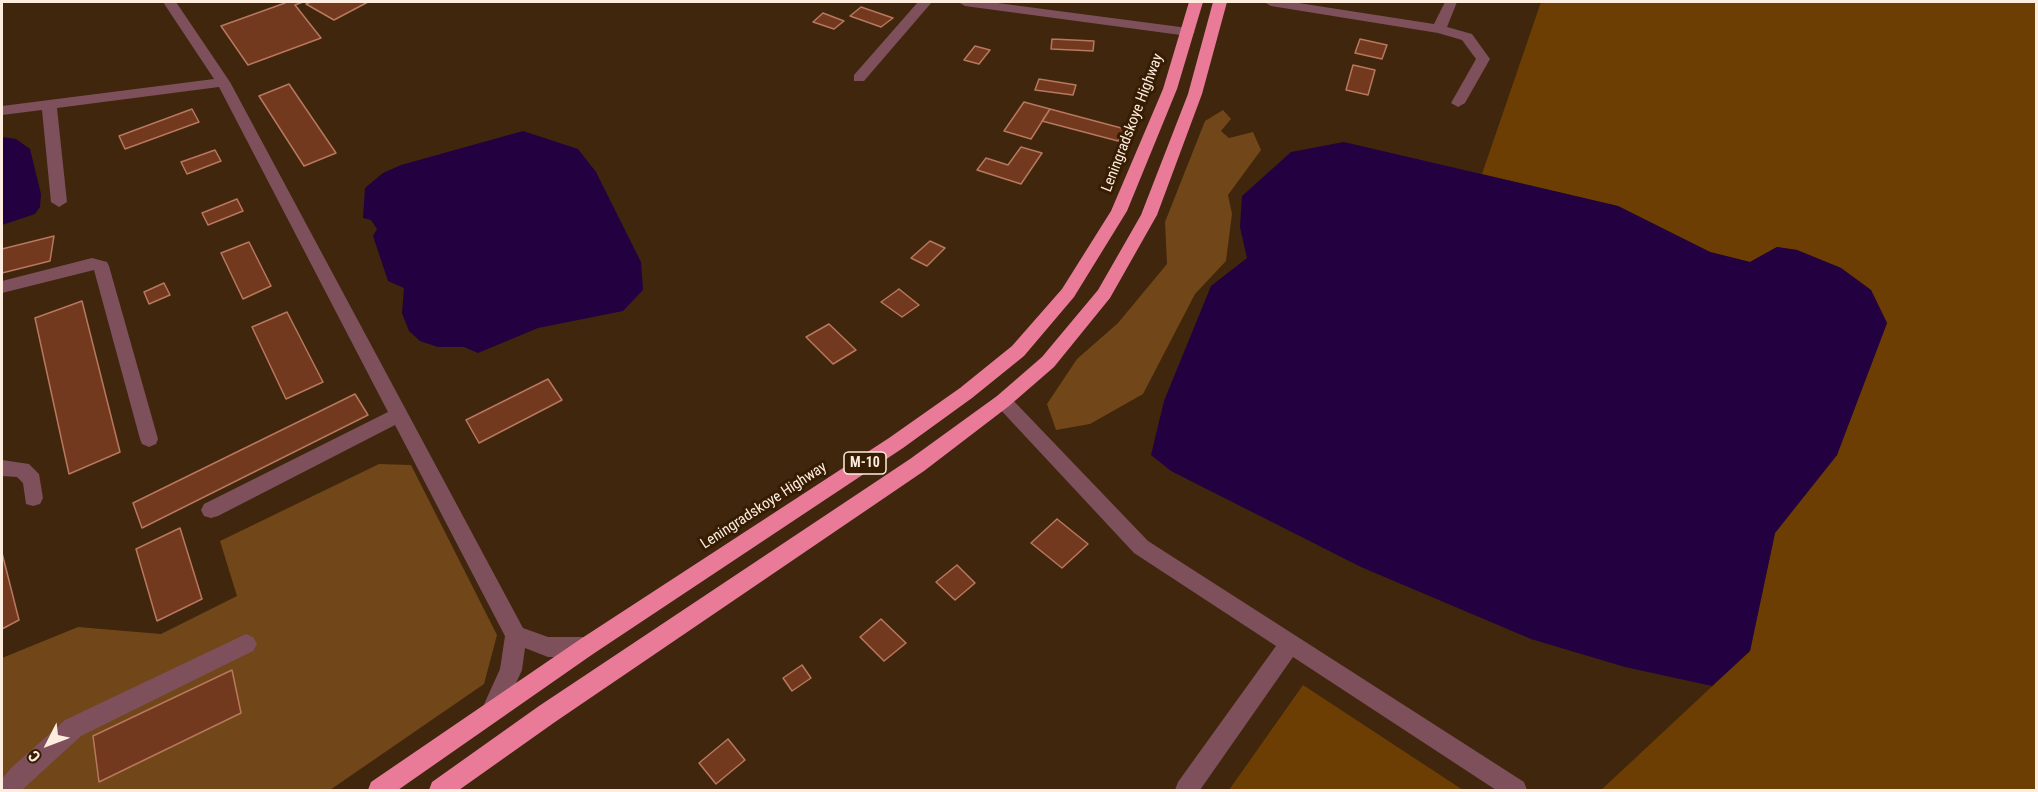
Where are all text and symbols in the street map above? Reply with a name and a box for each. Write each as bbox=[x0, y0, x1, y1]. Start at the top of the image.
street label: Leningradskoye Highway bbox=[1098, 51, 1168, 195]
road number: М-10 bbox=[844, 452, 886, 474]
street label: Leningradskoye Highway bbox=[698, 459, 830, 553]
north arrow bbox=[18, 714, 78, 774]
text: С bbox=[24, 747, 44, 766]

